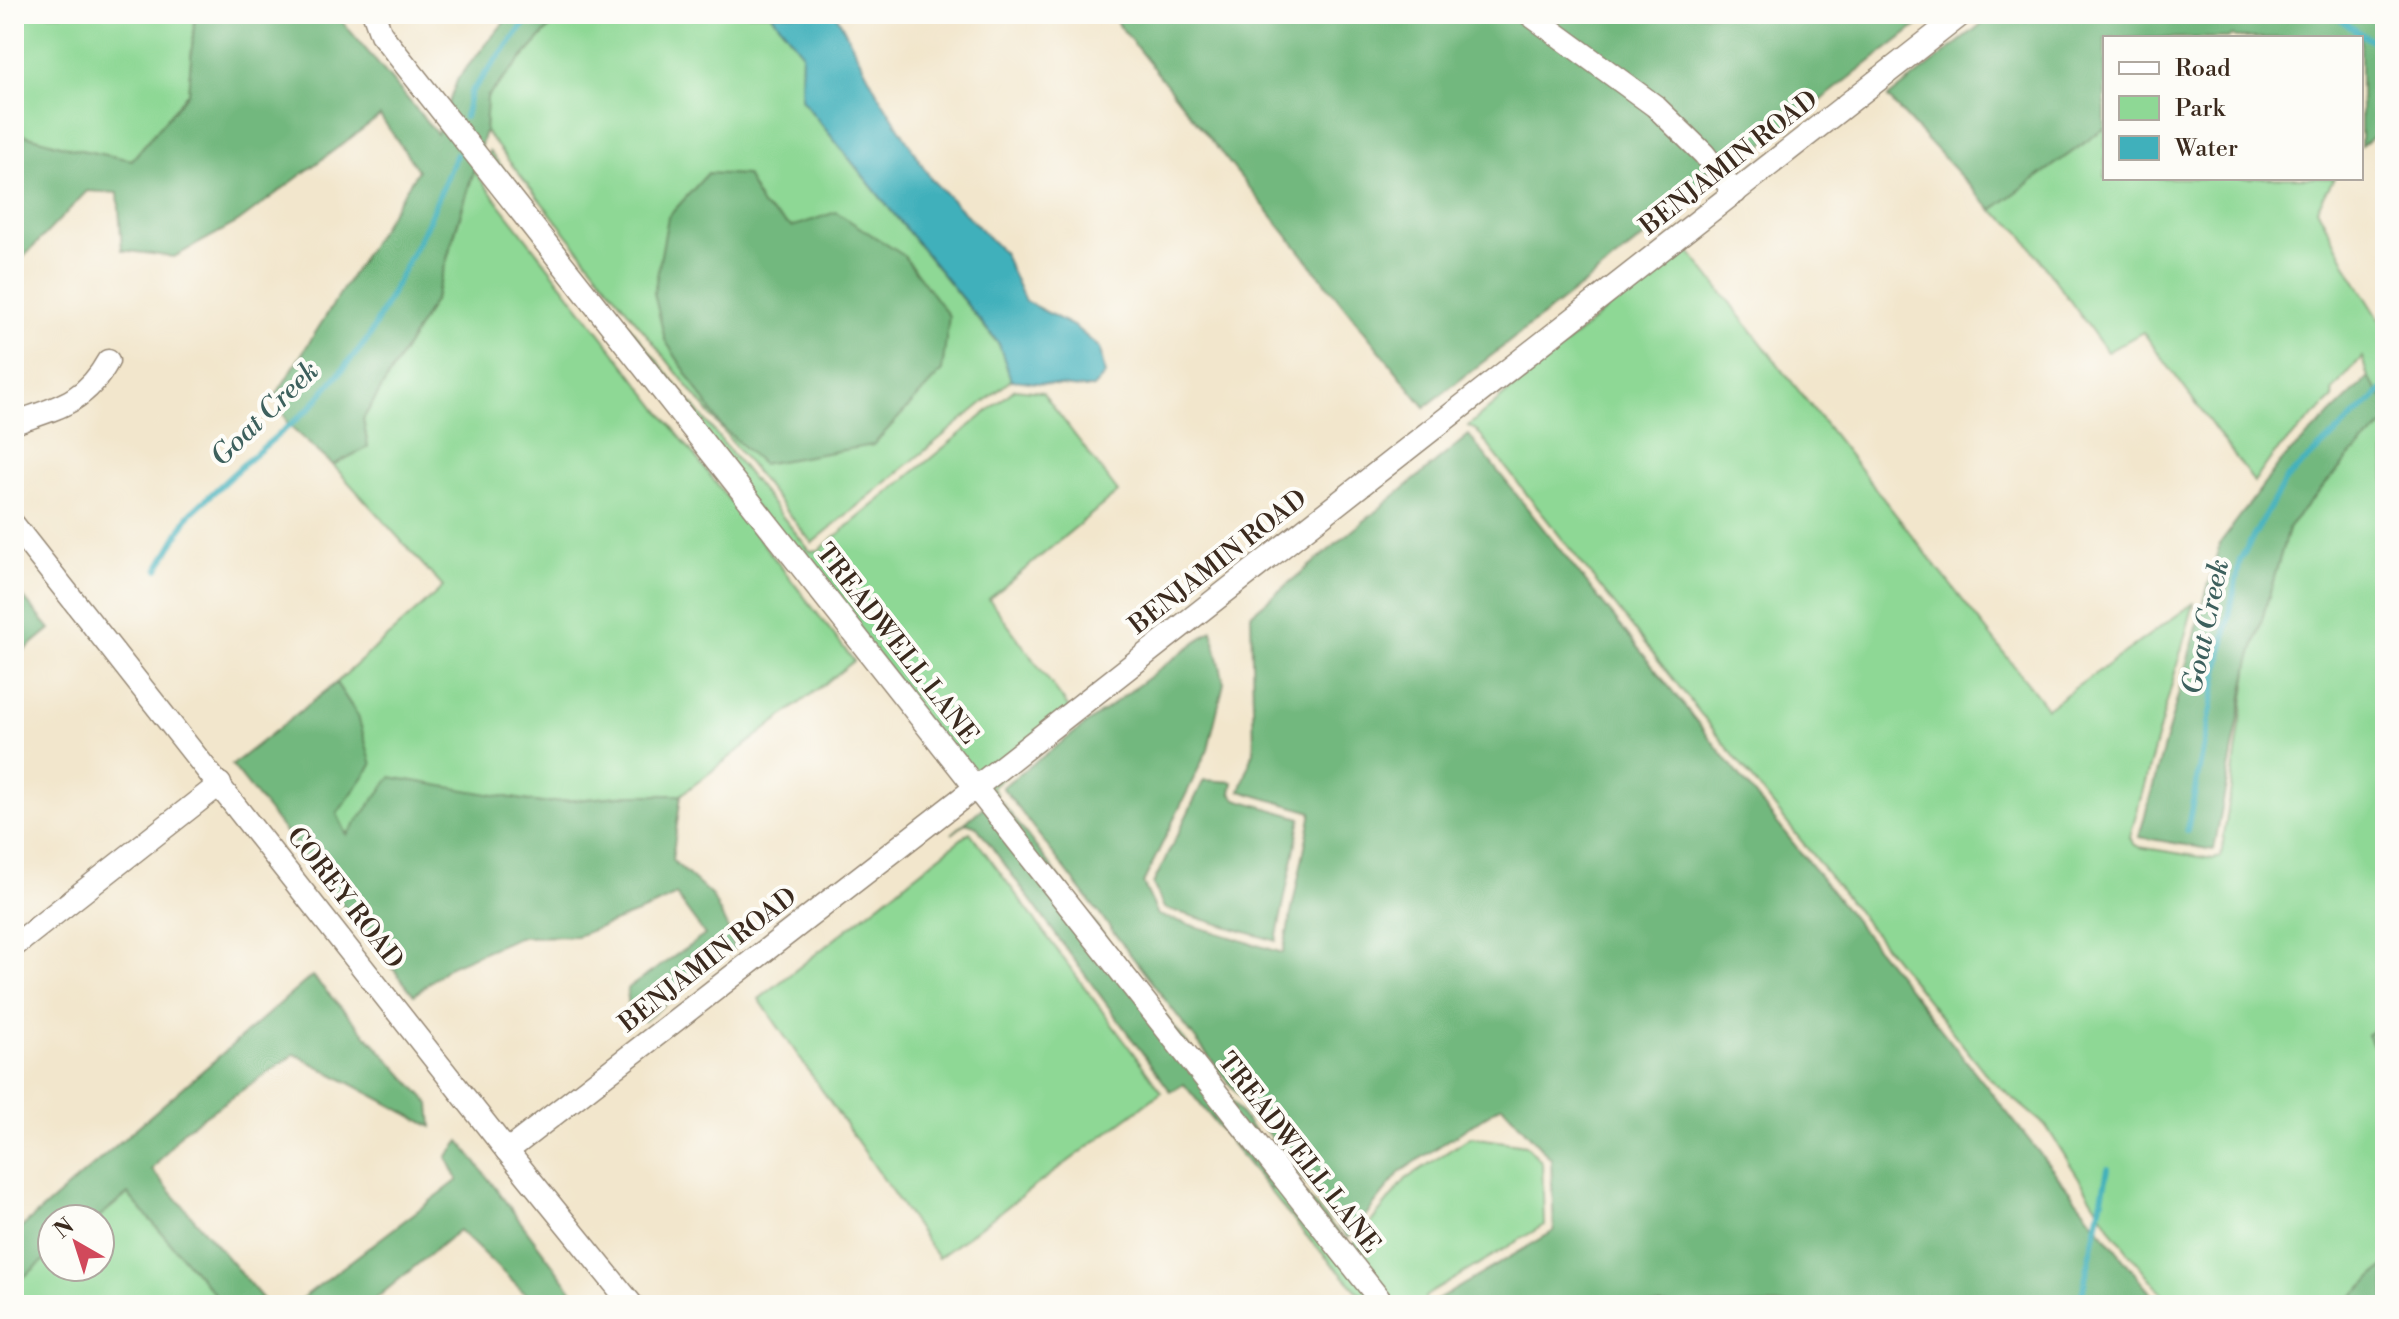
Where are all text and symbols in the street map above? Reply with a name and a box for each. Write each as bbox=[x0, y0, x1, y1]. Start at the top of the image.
legend bbox=[2103, 36, 2363, 180]
text: Road bbox=[2175, 54, 2231, 84]
street label: BENJAMIN ROAD bbox=[1633, 84, 1824, 243]
text: Park bbox=[2175, 94, 2226, 124]
text: Water bbox=[2174, 134, 2238, 164]
water label: Goat Creek bbox=[203, 354, 327, 474]
street label: BENJAMIN ROAD bbox=[1122, 483, 1313, 642]
street label: TREADWELL LANE bbox=[809, 537, 985, 751]
water label: Goat Creek bbox=[2175, 556, 2237, 698]
street label: COREY ROAD bbox=[280, 821, 410, 975]
street label: BENJAMIN ROAD bbox=[612, 881, 803, 1040]
street label: TREADWELL LANE bbox=[1211, 1046, 1387, 1260]
north arrow bbox=[36, 1203, 116, 1283]
text: N bbox=[49, 1212, 80, 1245]

